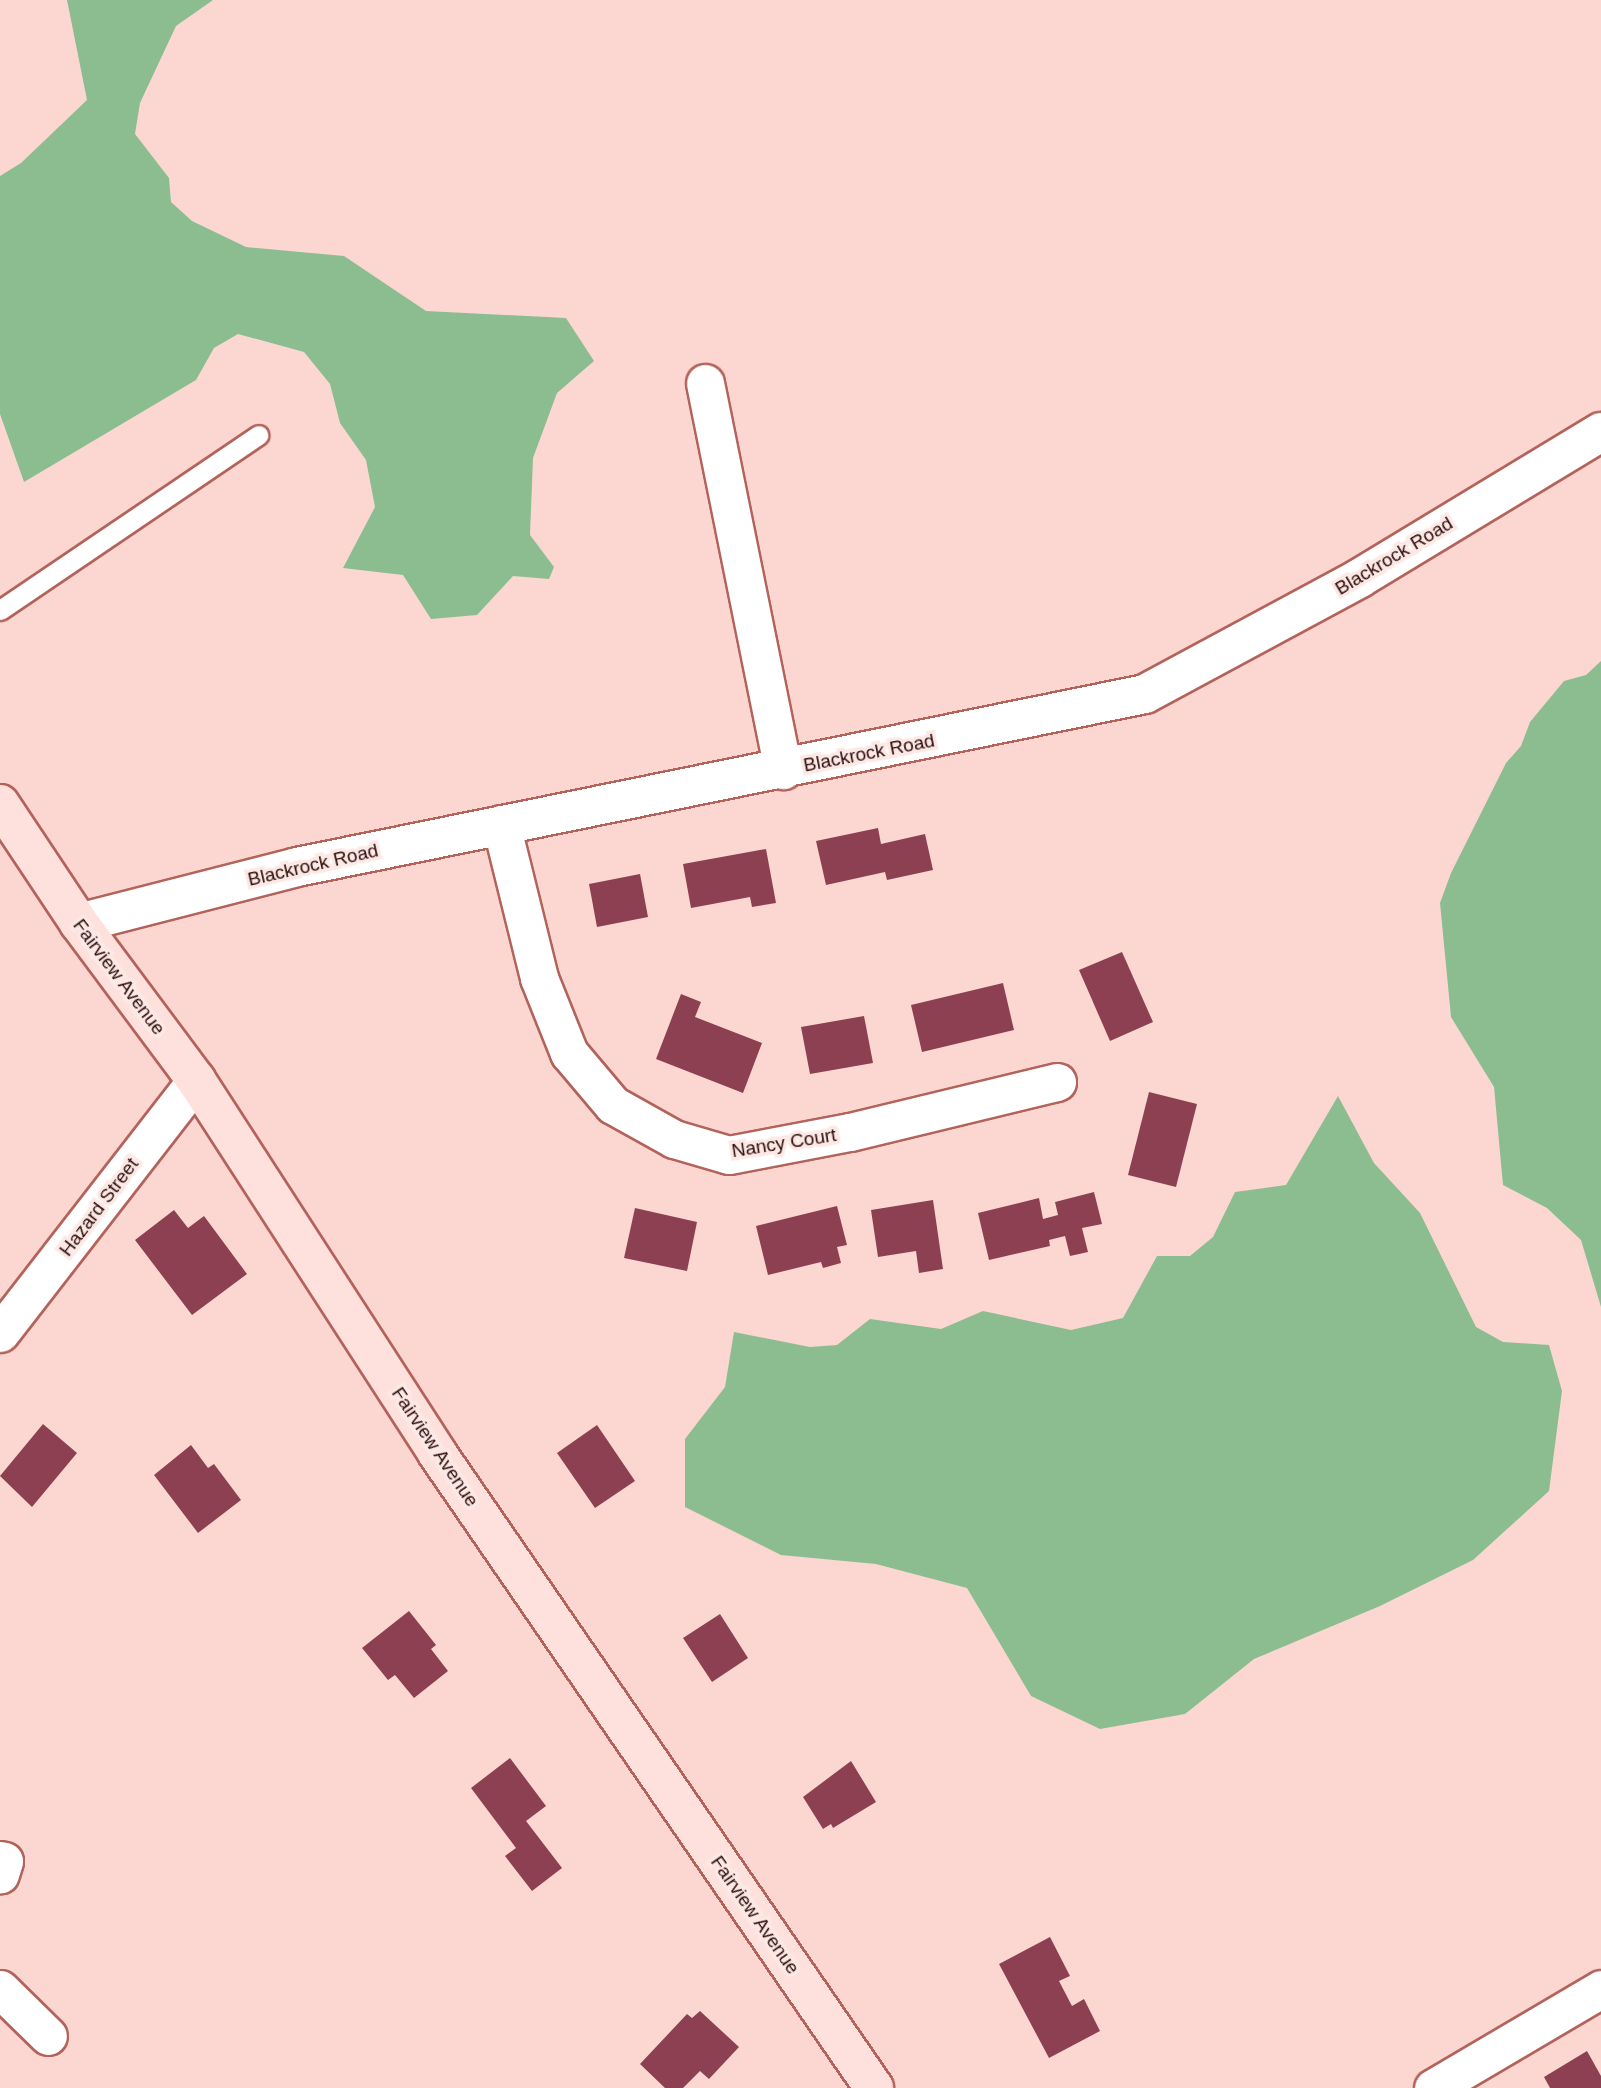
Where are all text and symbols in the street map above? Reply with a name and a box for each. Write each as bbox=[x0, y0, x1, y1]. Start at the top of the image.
street label: Blackrock Road bbox=[1331, 512, 1457, 600]
street label: Blackrock Road bbox=[802, 729, 936, 777]
street label: Blackrock Road bbox=[246, 839, 380, 891]
street label: Fairview Avenue bbox=[68, 914, 170, 1040]
street label: Nancy Court bbox=[730, 1123, 838, 1163]
street label: Hazard Street bbox=[55, 1153, 143, 1261]
street label: Fairview Avenue bbox=[386, 1383, 484, 1511]
street label: Fairview Avenue bbox=[705, 1851, 805, 1979]

